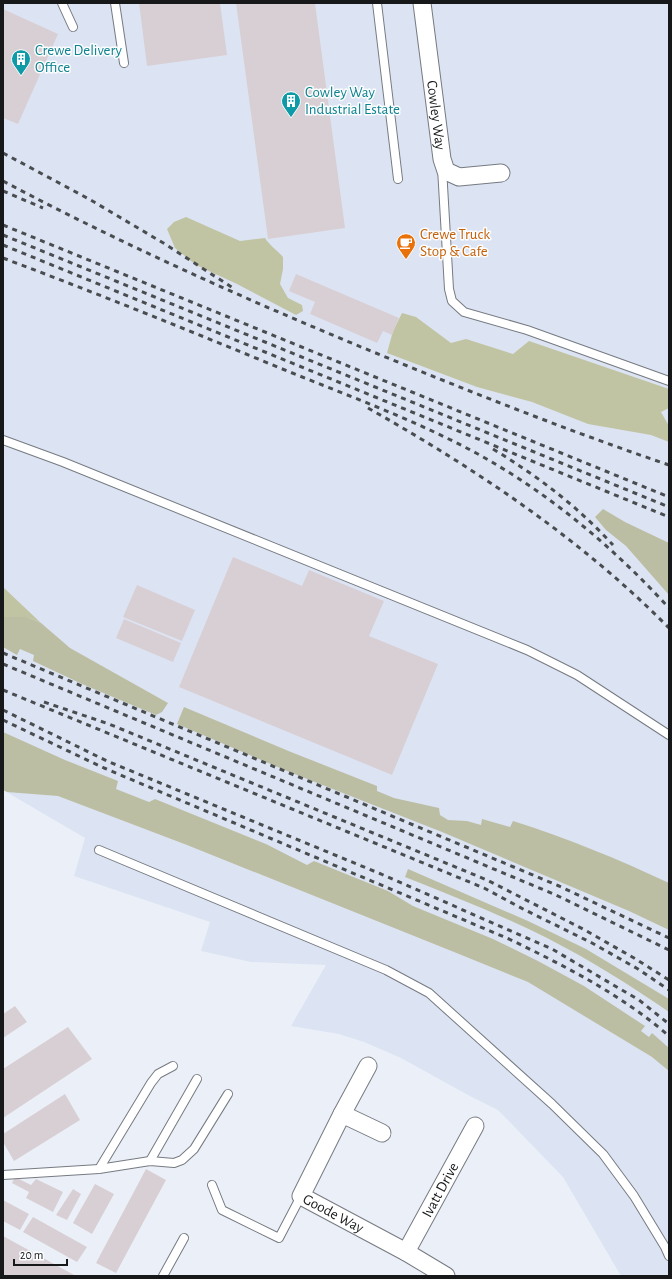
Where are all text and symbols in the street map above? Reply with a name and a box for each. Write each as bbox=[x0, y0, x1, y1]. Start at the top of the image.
place label: Crewe Delivery Office bbox=[35, 43, 123, 75]
building icon: Crewe Delivery Office bbox=[10, 48, 32, 76]
street label: Cowley Way bbox=[424, 79, 448, 151]
place label: Cowley Way Industrial Estate bbox=[305, 85, 400, 117]
building icon: Cowley Way Industrial Estate bbox=[280, 90, 302, 118]
place label: Crewe Truck Stop & Cafe bbox=[420, 227, 490, 259]
cafe icon: Crewe Truck Stop & Cafe bbox=[395, 232, 417, 260]
street label: Ivatt Drive bbox=[420, 1160, 462, 1220]
street label: Goode Way bbox=[300, 1191, 367, 1236]
scale bar bbox=[14, 1241, 67, 1267]
text: 20 m bbox=[20, 1249, 43, 1261]

